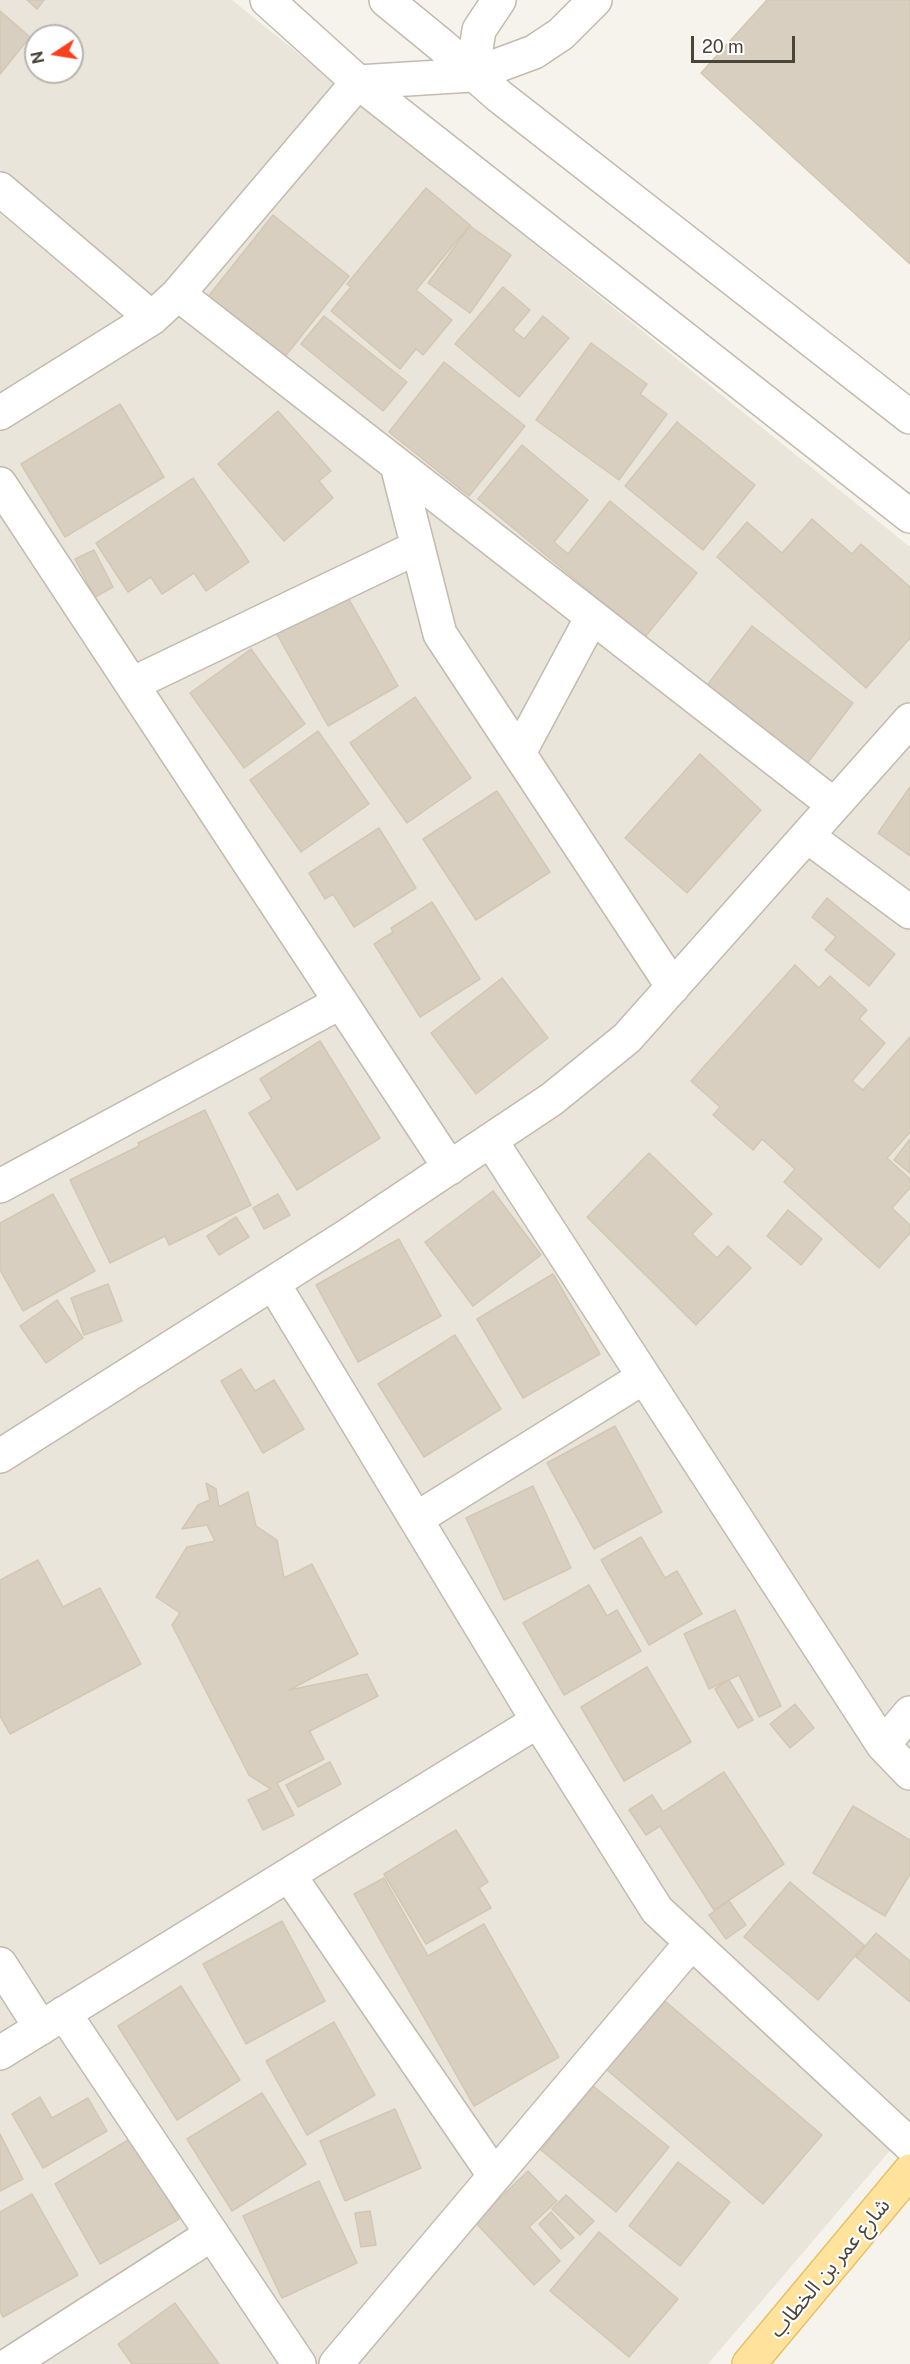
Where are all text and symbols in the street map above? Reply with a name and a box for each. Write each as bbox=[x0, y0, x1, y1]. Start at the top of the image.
north arrow bbox=[24, 24, 84, 84]
scale bar bbox=[694, 24, 798, 62]
text: 20 m bbox=[702, 36, 744, 57]
text: N bbox=[27, 49, 48, 66]
street label: شارع عمر بن الخطاب bbox=[764, 2193, 896, 2343]

